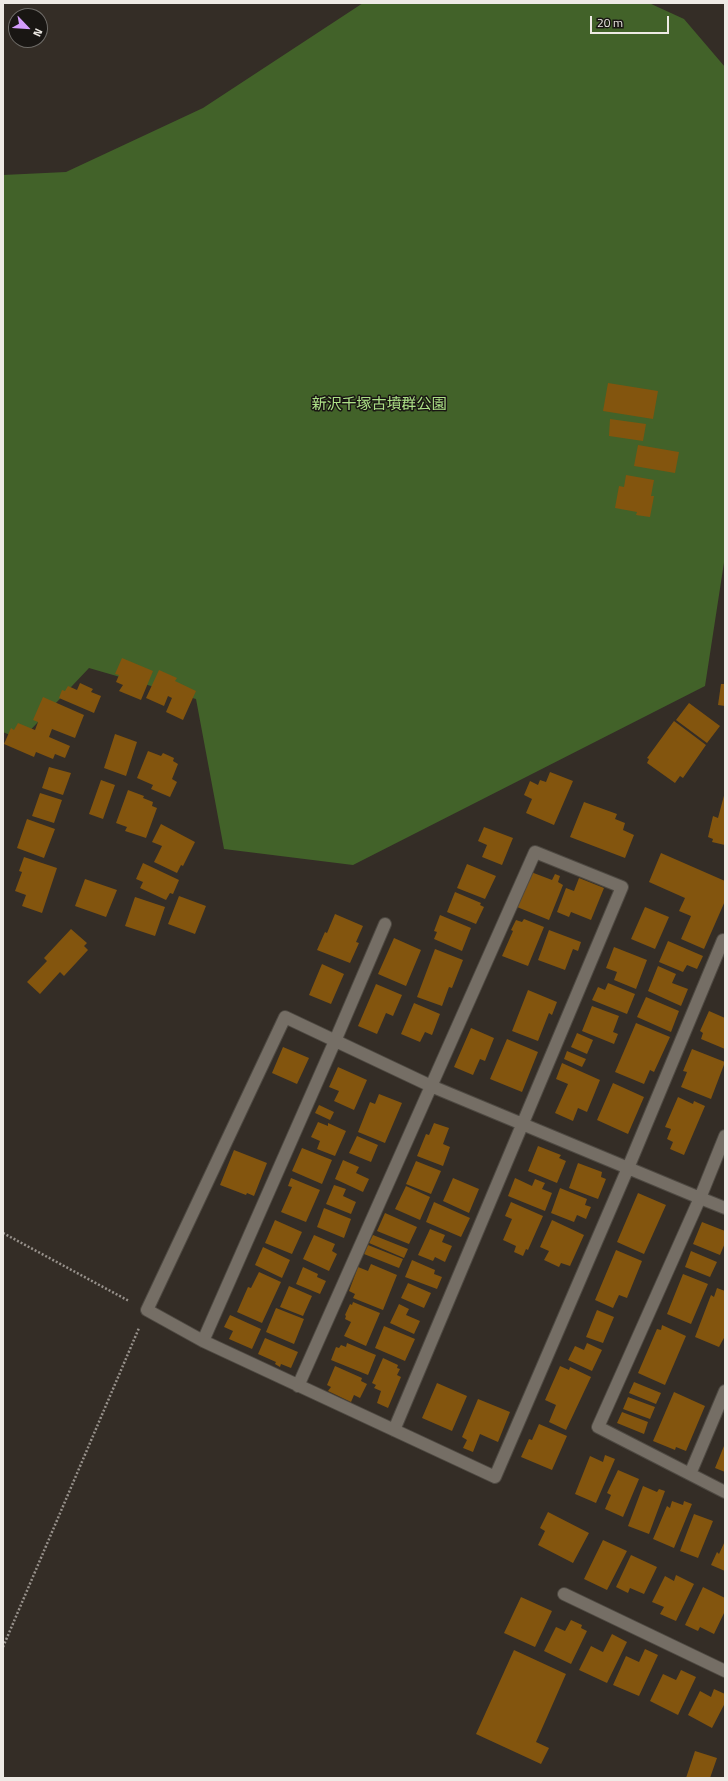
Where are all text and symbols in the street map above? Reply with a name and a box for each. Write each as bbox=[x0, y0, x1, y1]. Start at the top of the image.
north arrow bbox=[8, 8, 48, 48]
scale bar bbox=[592, 8, 671, 34]
text: 20 m bbox=[597, 13, 623, 32]
text: N bbox=[29, 26, 47, 39]
park label: 新沢千塚古墳群公園 bbox=[312, 396, 446, 414]

